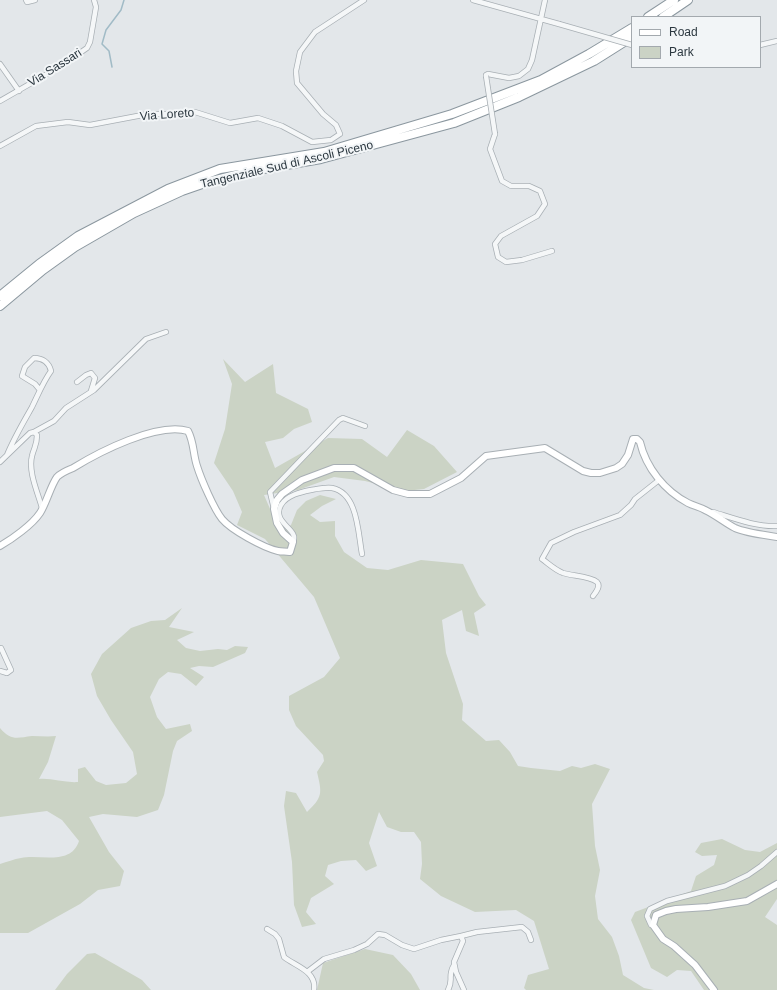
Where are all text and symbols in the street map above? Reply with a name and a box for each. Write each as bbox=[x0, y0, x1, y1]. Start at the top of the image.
legend bbox=[631, 16, 761, 68]
text: Road bbox=[669, 25, 698, 39]
text: Park bbox=[669, 45, 694, 59]
street label: Via Sassari bbox=[26, 46, 84, 90]
street label: Via Loreto bbox=[139, 106, 195, 124]
street label: Tangenziale Sud di Ascoli Piceno bbox=[199, 138, 375, 192]

